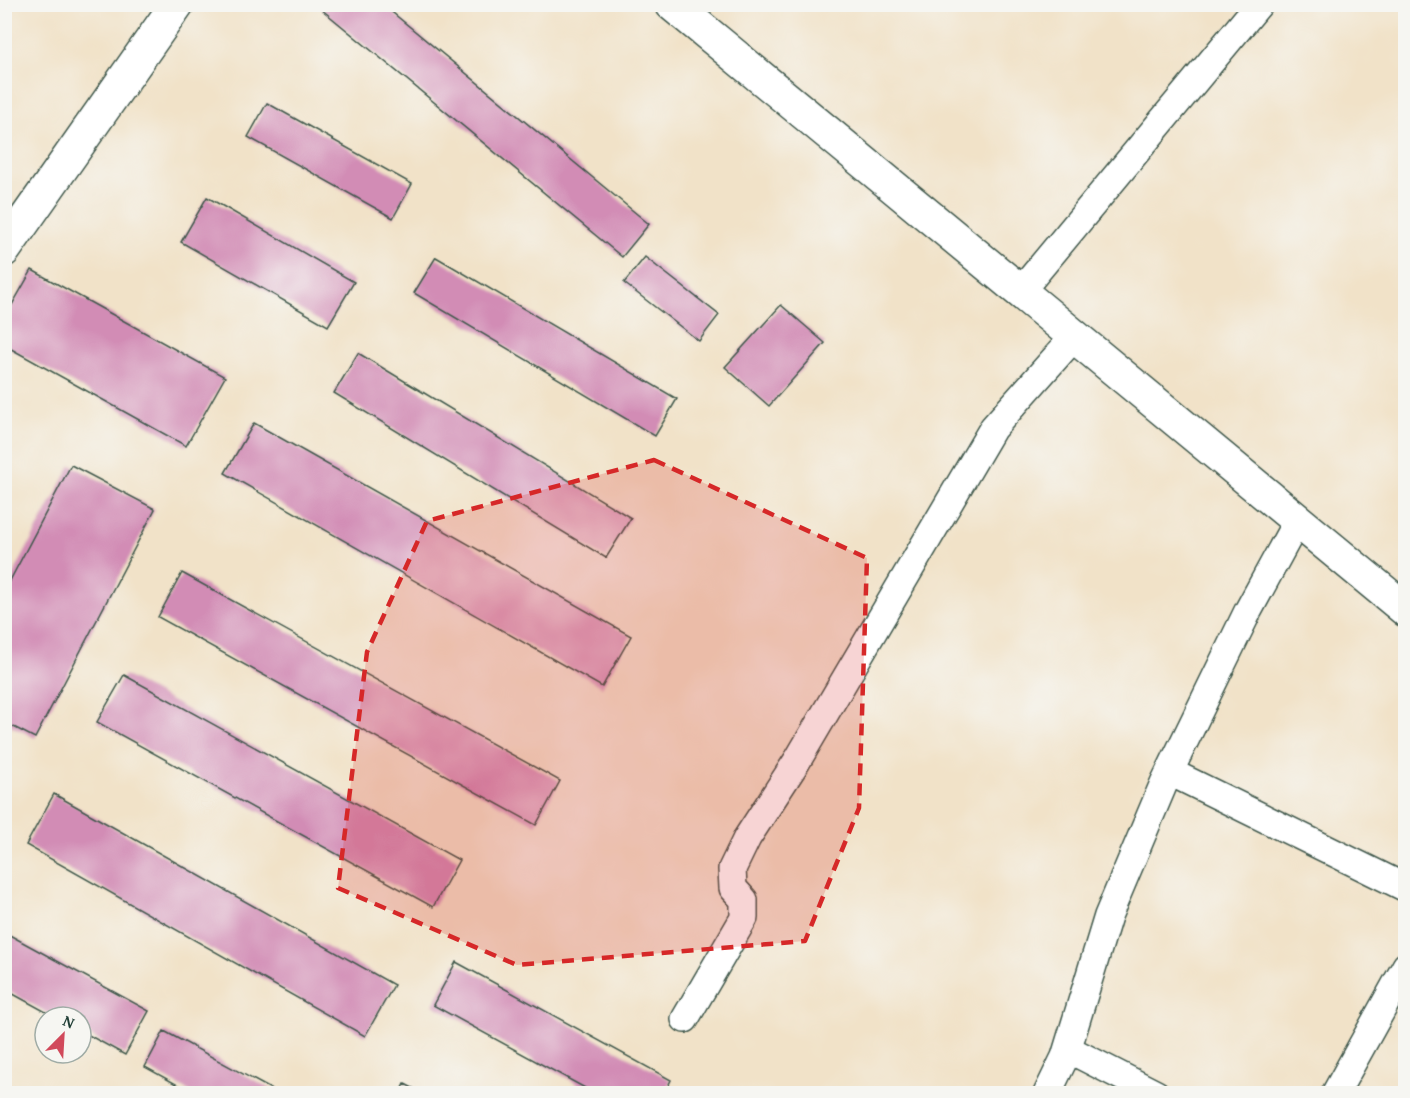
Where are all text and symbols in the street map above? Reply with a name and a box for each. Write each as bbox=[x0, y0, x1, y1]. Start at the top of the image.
north arrow bbox=[33, 1005, 93, 1065]
text: N bbox=[59, 1008, 79, 1035]

